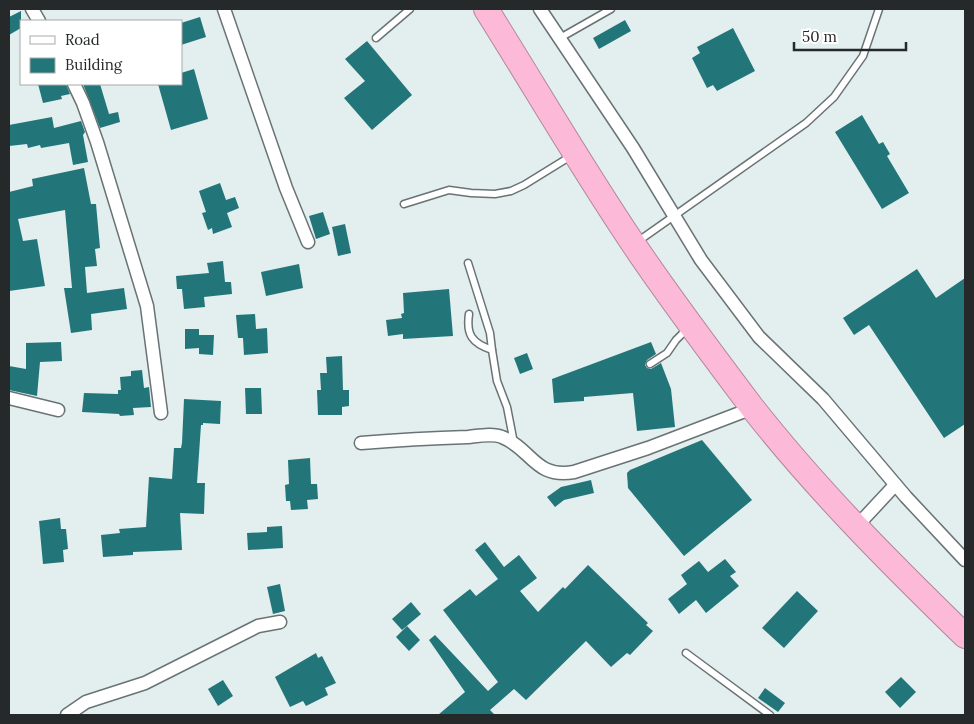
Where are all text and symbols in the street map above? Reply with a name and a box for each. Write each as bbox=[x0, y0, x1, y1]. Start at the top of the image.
legend bbox=[20, 20, 182, 85]
scale bar bbox=[794, 20, 906, 52]
text: 50 m bbox=[802, 27, 837, 46]
text: Road bbox=[65, 30, 100, 49]
text: Building bbox=[65, 55, 123, 74]

